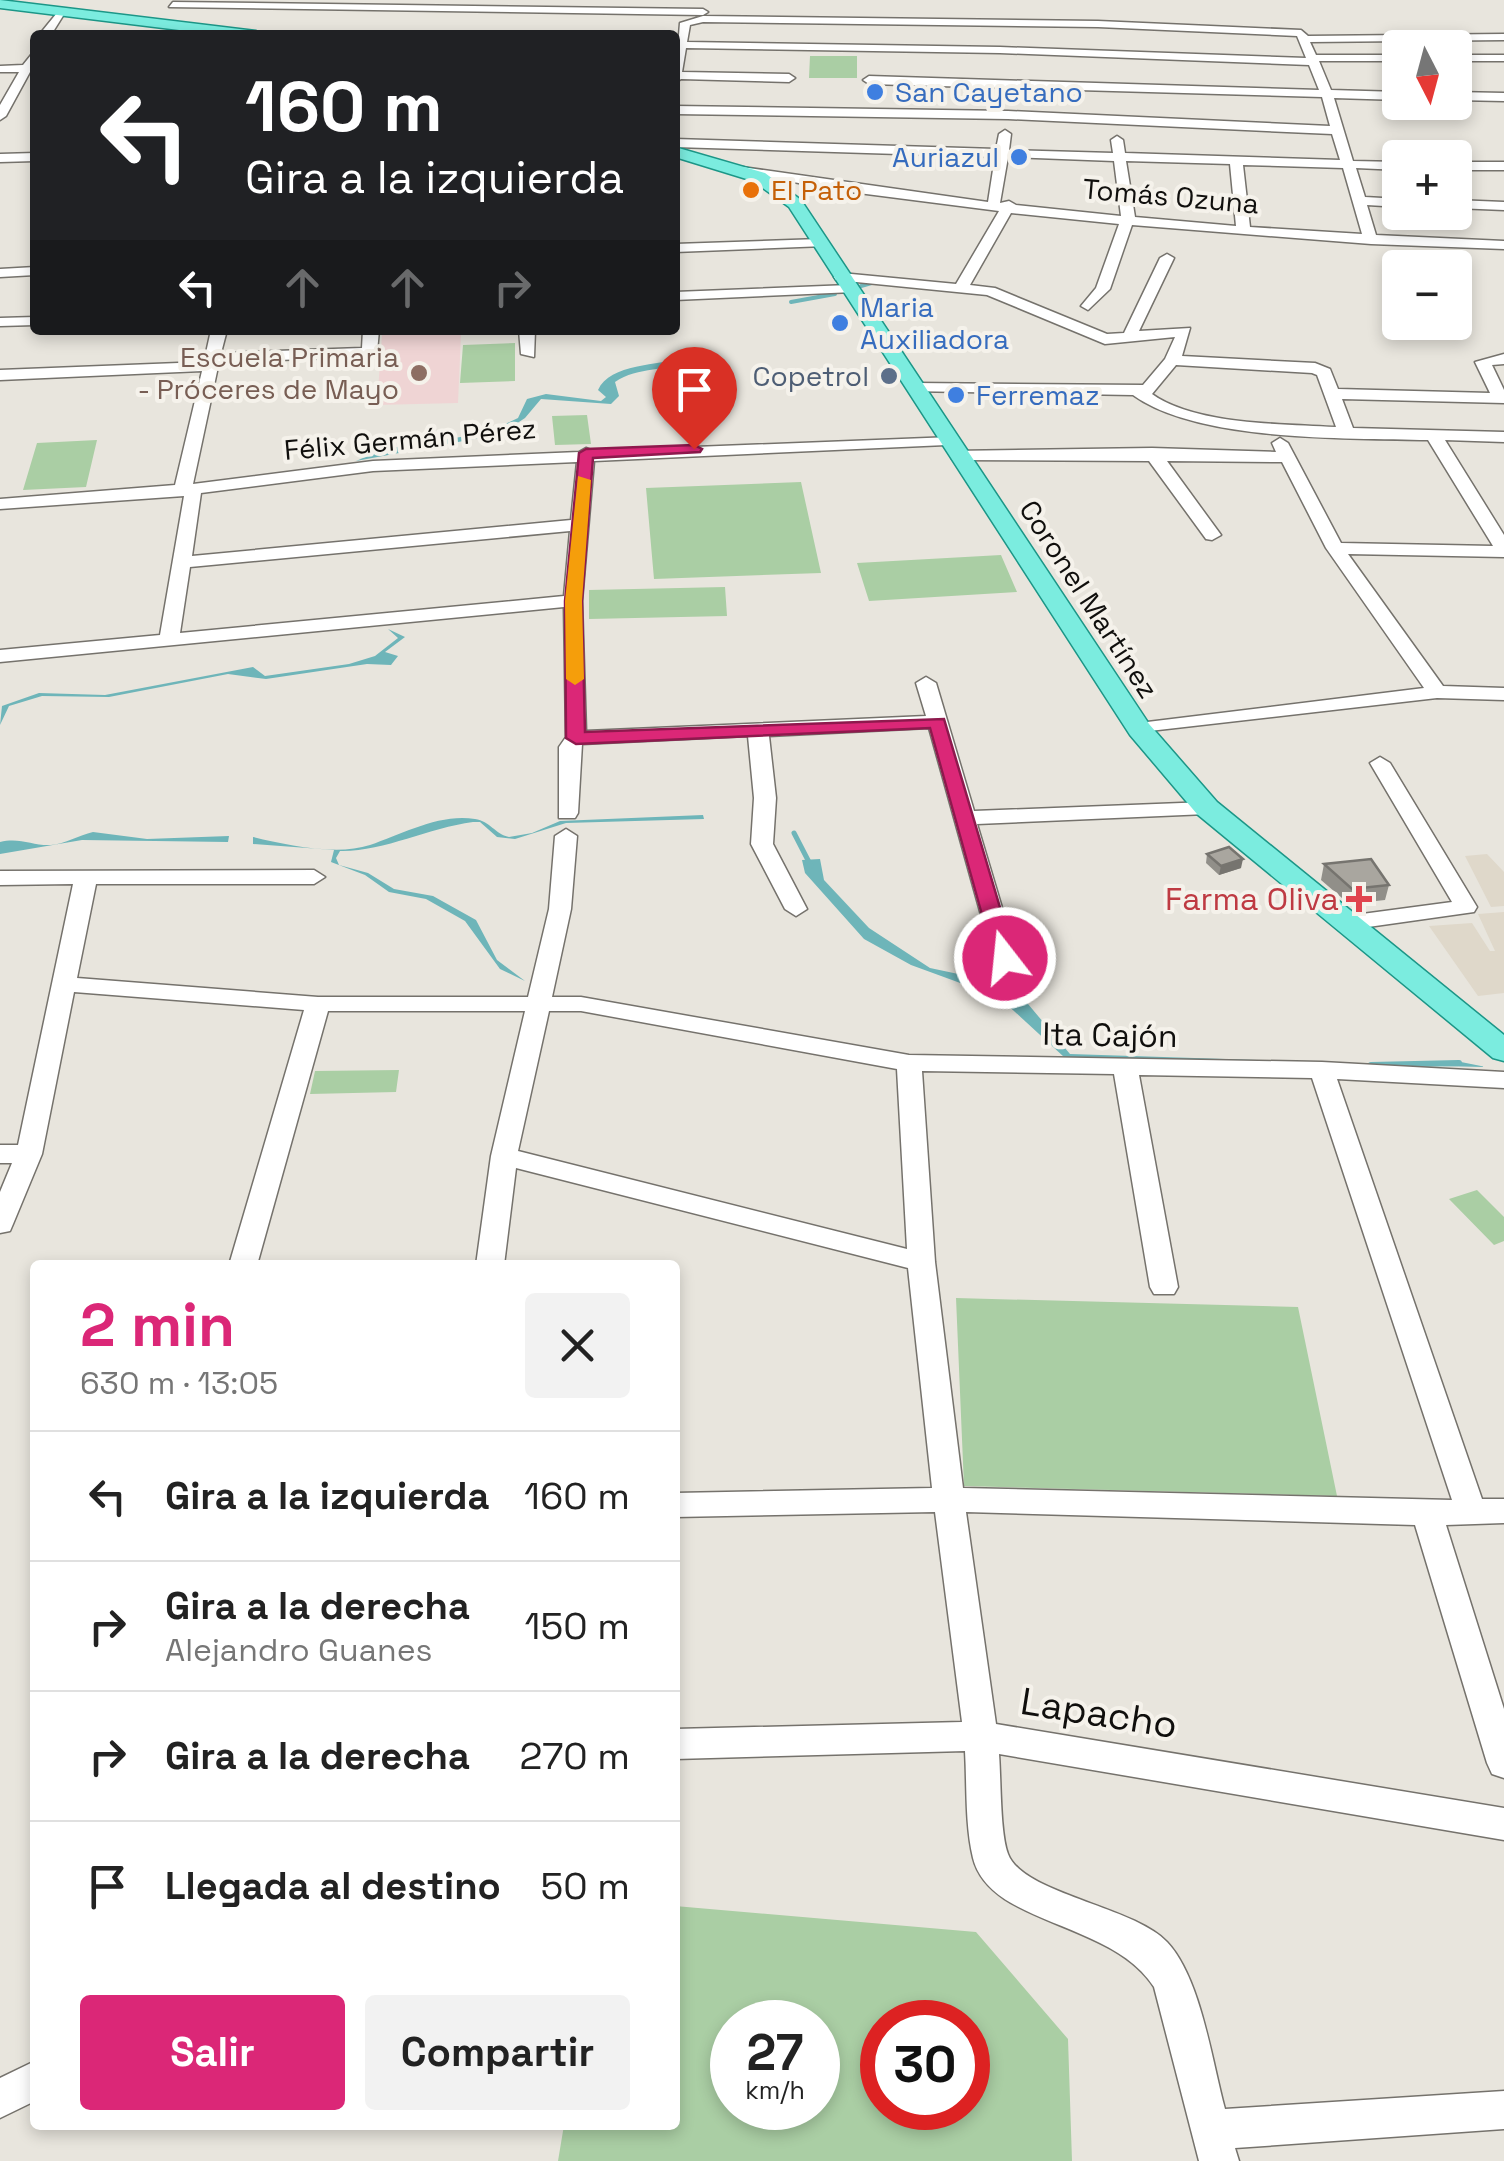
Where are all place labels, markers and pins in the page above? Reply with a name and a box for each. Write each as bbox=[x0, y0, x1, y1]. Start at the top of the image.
place label: San Cayetano bbox=[895, 74, 1083, 110]
marker: San Cayetano bbox=[864, 81, 886, 103]
place label: Auriazul bbox=[892, 139, 999, 175]
marker: Auriazul bbox=[1008, 146, 1030, 168]
place label: El Pato bbox=[771, 172, 862, 208]
marker: El Pato bbox=[740, 179, 762, 201]
place label: Maria Auxiliadora bbox=[860, 289, 1009, 357]
marker: Maria Auxiliadora bbox=[829, 312, 851, 334]
place label: Escuela Primaria - Próceres de Mayo bbox=[138, 339, 399, 407]
pin bbox=[652, 347, 737, 450]
place label: Copetrol bbox=[753, 358, 869, 394]
marker: Escuela Primaria - Próceres de Mayo bbox=[408, 362, 430, 384]
marker: Copetrol bbox=[878, 365, 900, 387]
place label: Ferremaz bbox=[976, 377, 1099, 413]
marker: Ferremaz bbox=[945, 384, 967, 406]
place label: Farma Oliva bbox=[1165, 879, 1339, 919]
marker: Farma Oliva bbox=[1348, 888, 1370, 910]

